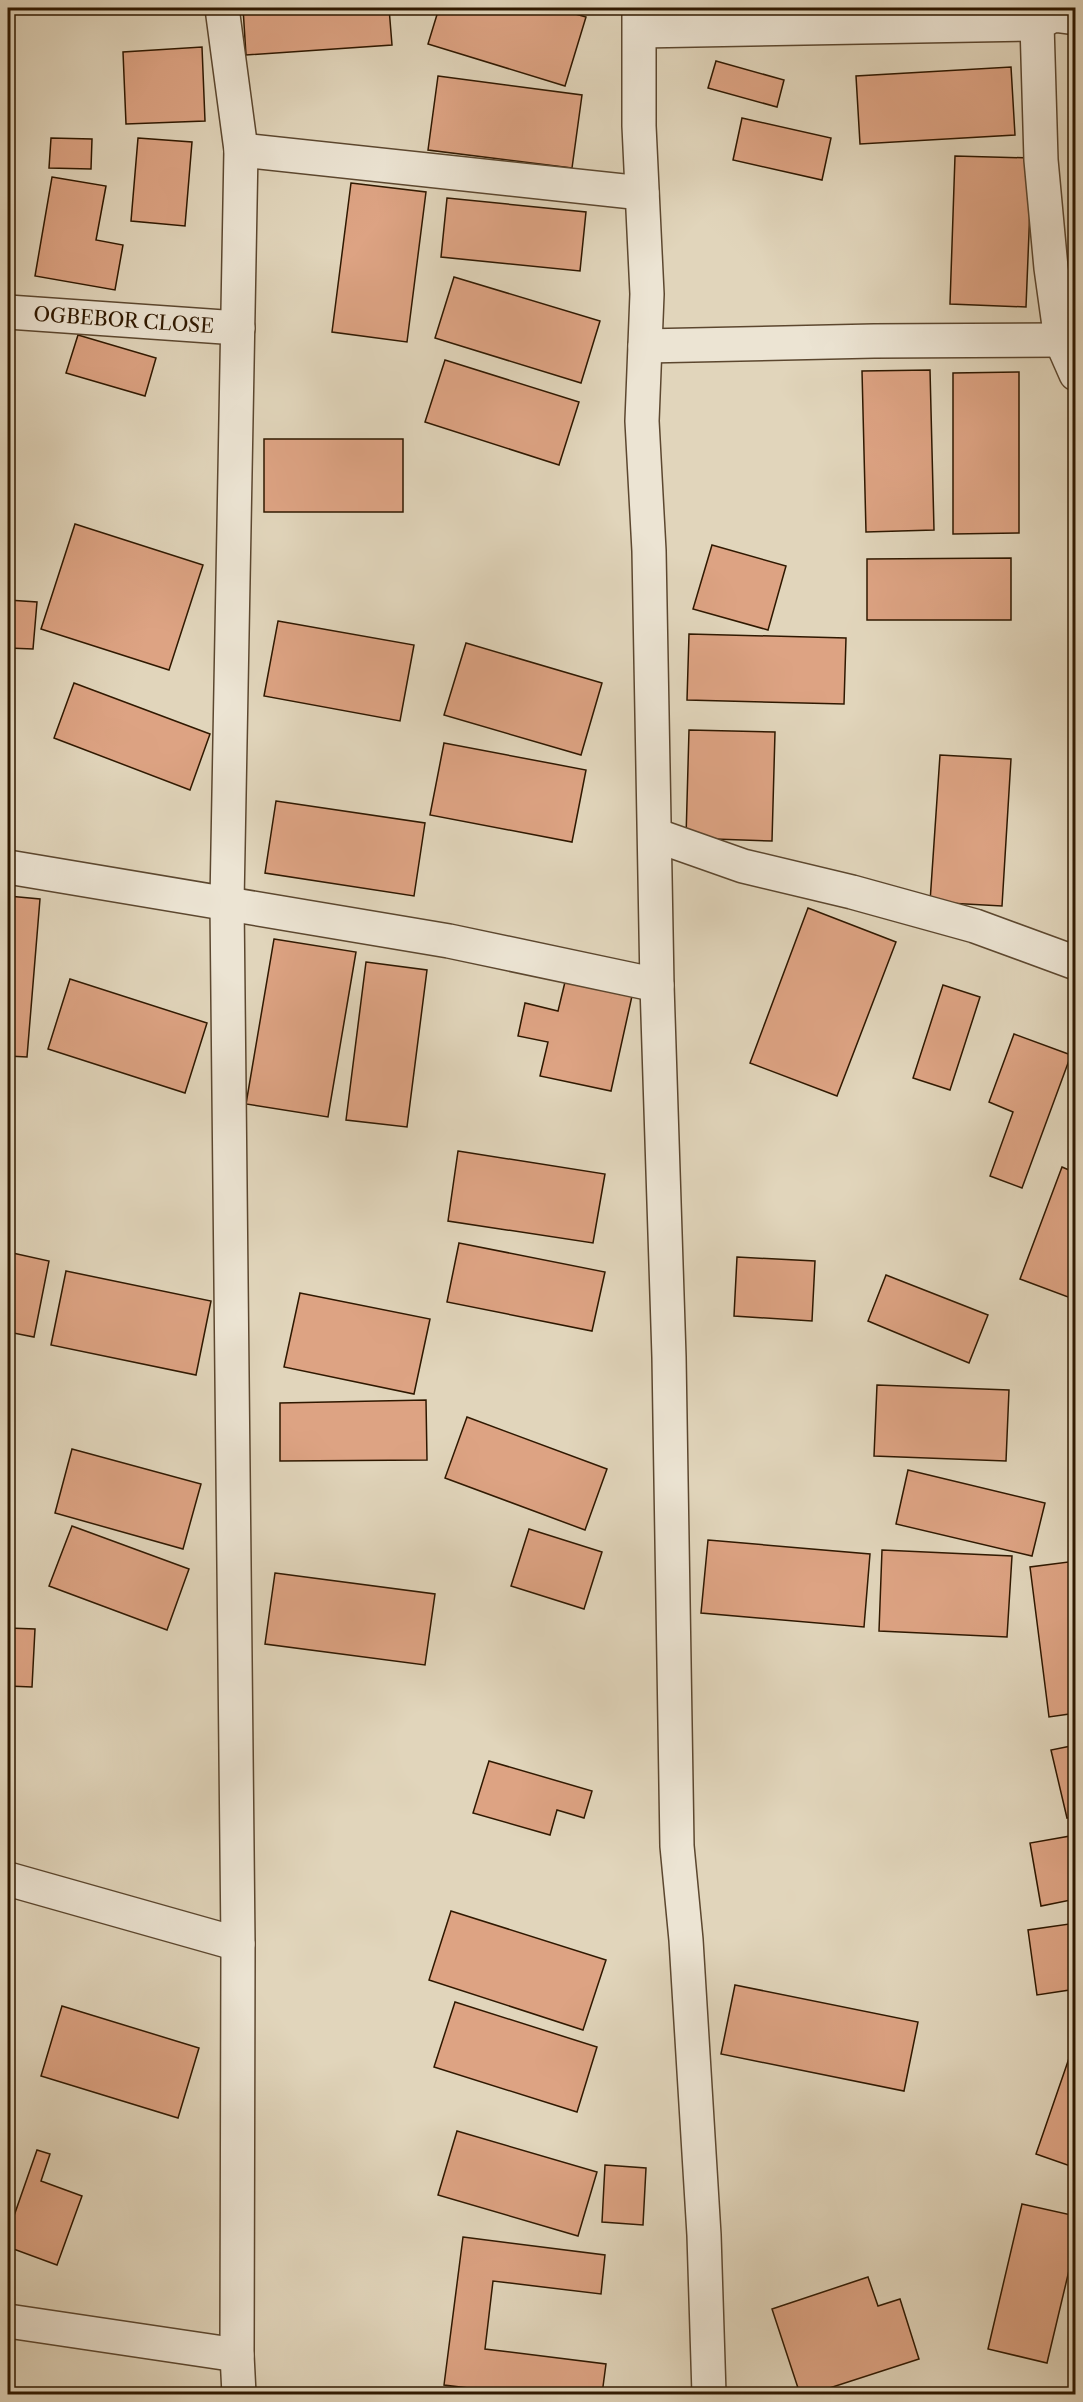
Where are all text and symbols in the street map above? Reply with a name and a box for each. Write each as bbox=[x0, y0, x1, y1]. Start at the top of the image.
street label: OGBEBOR CLOSE bbox=[33, 302, 215, 338]

